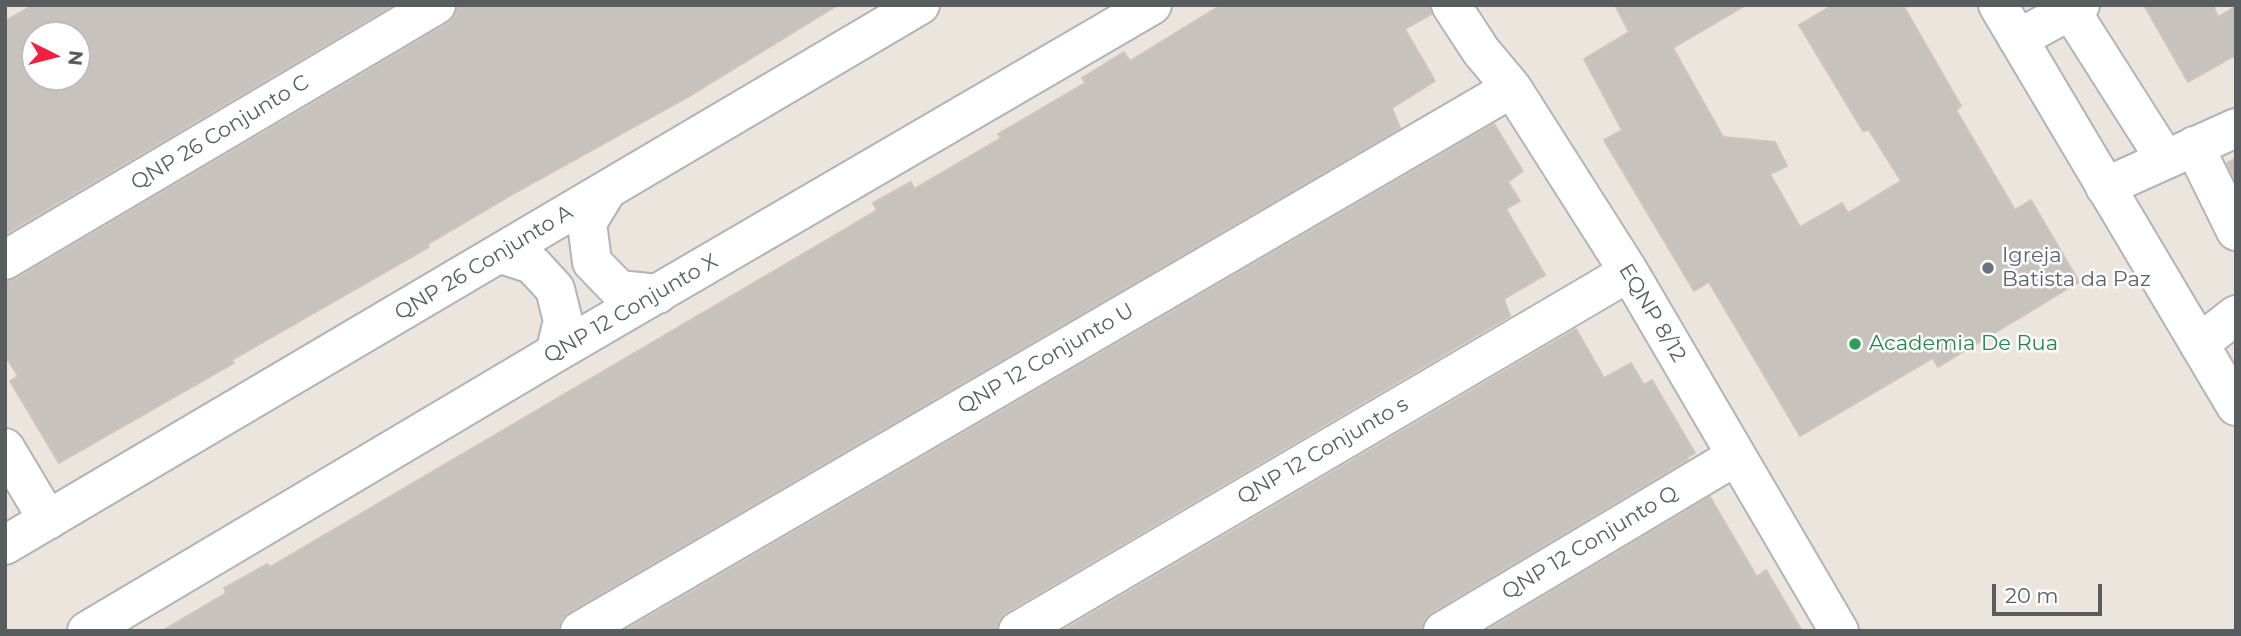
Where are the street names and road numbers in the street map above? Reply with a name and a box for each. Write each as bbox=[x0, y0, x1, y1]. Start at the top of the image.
street label: QNP 26 Conjunto C bbox=[127, 70, 313, 196]
street label: QNP 26 Conjunto A bbox=[390, 200, 578, 326]
street label: QNP 12 Conjunto X bbox=[540, 249, 722, 369]
street label: EQNP 8/12 bbox=[1613, 259, 1691, 367]
street label: QNP 12 Conjunto U bbox=[953, 298, 1139, 420]
street label: QNP 12 Conjunto s bbox=[1233, 392, 1413, 510]
street label: QNP 12 Conjunto Q bbox=[1498, 481, 1682, 605]

